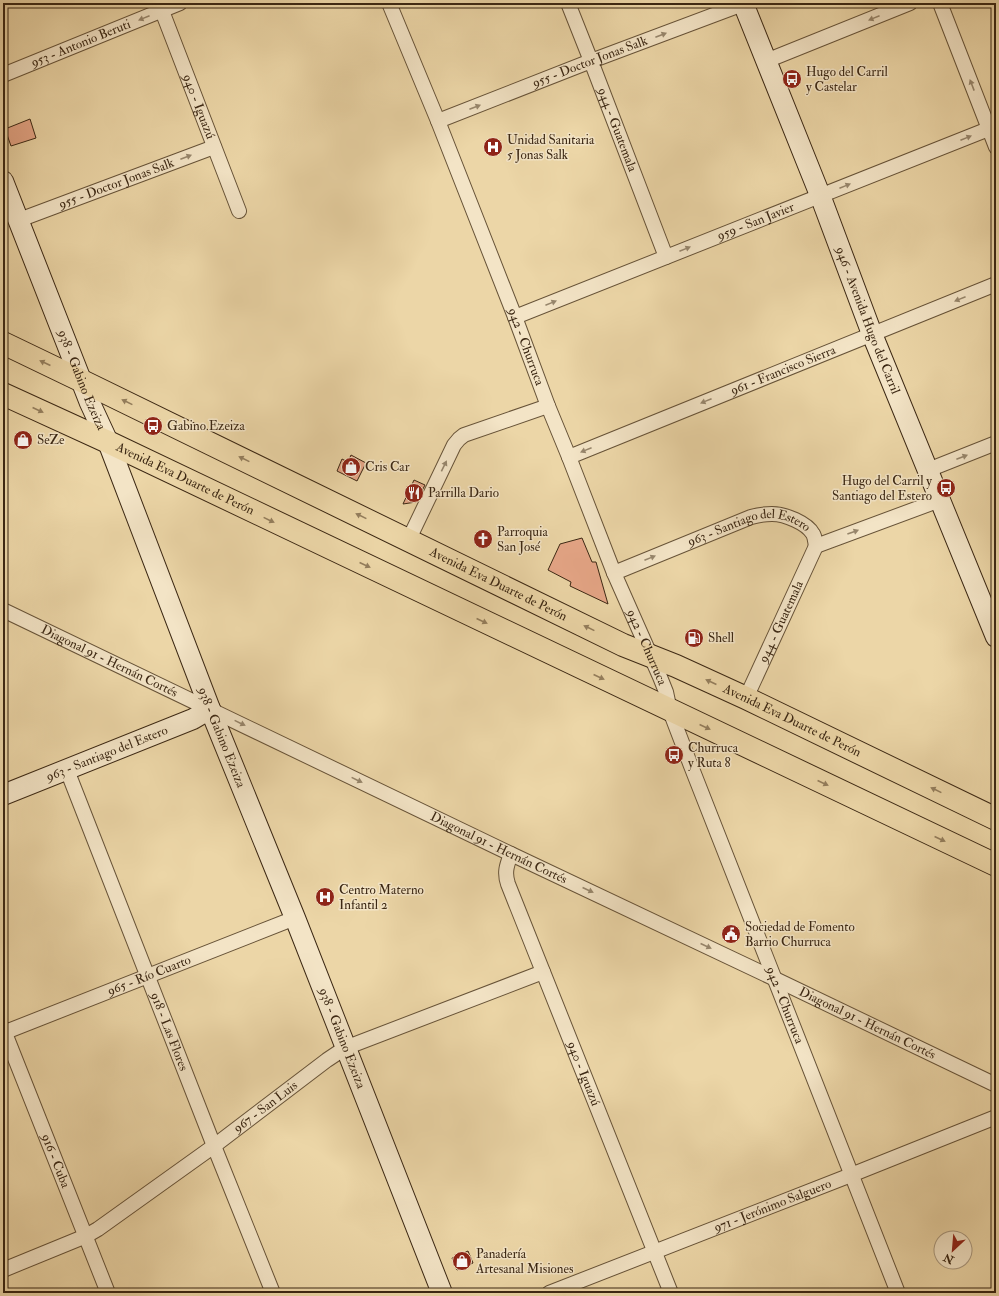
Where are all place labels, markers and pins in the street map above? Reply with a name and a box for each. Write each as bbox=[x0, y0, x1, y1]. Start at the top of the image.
place label: Hugo del Carril y Castelar bbox=[806, 64, 889, 96]
bus stop icon: Hugo del Carril y Castelar bbox=[781, 68, 803, 90]
place label: Unidad Sanitaria 5 Jonas Salk bbox=[507, 132, 595, 163]
hospital icon: Unidad Sanitaria 5 Jonas Salk bbox=[482, 136, 504, 158]
bus stop icon: Gabino Ezeiza bbox=[142, 415, 164, 437]
place label: Gabino Ezeiza bbox=[167, 418, 246, 434]
shop icon: SeZe bbox=[12, 429, 34, 451]
place label: SeZe bbox=[37, 432, 65, 448]
shop icon: Cris Car bbox=[340, 456, 362, 478]
place label: Cris Car bbox=[365, 459, 410, 475]
place label: Hugo del Carril y Santiago del Estero bbox=[832, 473, 932, 504]
bus stop icon: Hugo del Carril y Santiago del Estero bbox=[935, 477, 957, 499]
restaurant icon: Parrilla Dario bbox=[403, 482, 425, 504]
place label: Parrilla Dario bbox=[428, 485, 499, 501]
place label: Parroquia San José bbox=[497, 524, 549, 555]
church icon: Parroquia San José bbox=[472, 528, 494, 550]
fuel station icon: Shell bbox=[683, 627, 705, 649]
place label: Shell bbox=[708, 630, 735, 646]
place label: Churruca y Ruta 8 bbox=[688, 740, 739, 772]
bus stop icon: Churruca y Ruta 8 bbox=[663, 744, 685, 766]
place label: Centro Materno Infantil 2 bbox=[339, 882, 424, 913]
hospital icon: Centro Materno Infantil 2 bbox=[314, 886, 336, 908]
place label: Sociedad de Fomento Barrio Churruca bbox=[745, 919, 855, 950]
public building icon: Sociedad de Fomento Barrio Churruca bbox=[720, 923, 742, 945]
place label: Panadería Artesanal Misiones bbox=[475, 1246, 574, 1277]
shop icon: Panadería Artesanal Misiones bbox=[451, 1250, 473, 1272]

